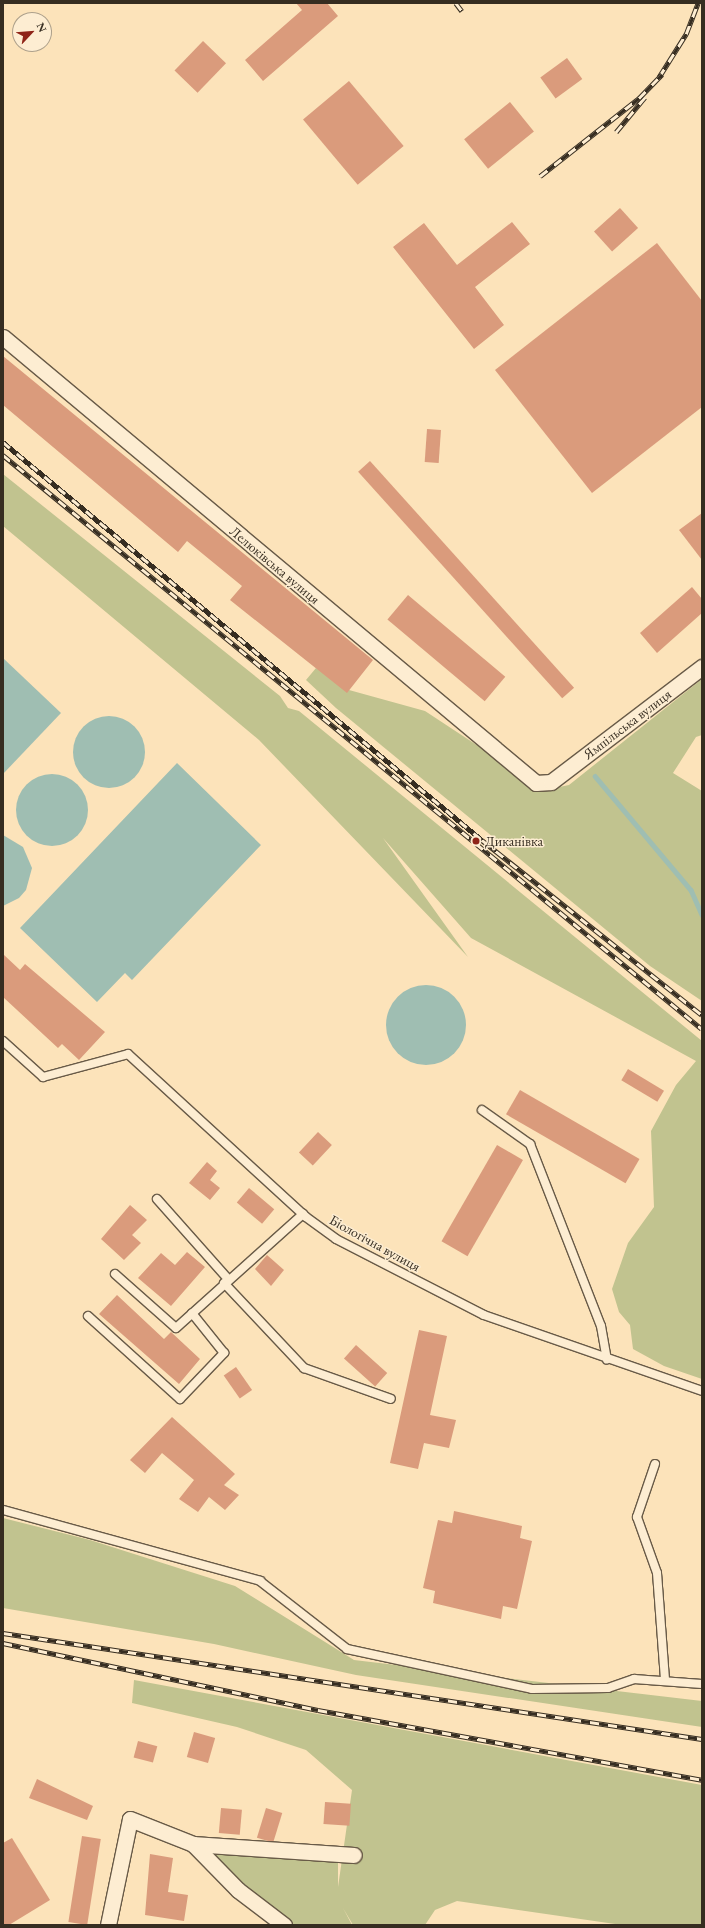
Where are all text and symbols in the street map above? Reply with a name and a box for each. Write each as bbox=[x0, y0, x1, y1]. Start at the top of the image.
north arrow bbox=[12, 12, 52, 52]
text: N bbox=[34, 20, 50, 34]
street label: Лелюківська вулиця bbox=[227, 522, 323, 608]
street label: Ямпільська вулиця bbox=[580, 685, 674, 763]
place label: Диканівка bbox=[485, 833, 543, 849]
marker: Диканівка bbox=[470, 835, 482, 847]
street label: Біологічна вулиця bbox=[327, 1211, 423, 1275]

